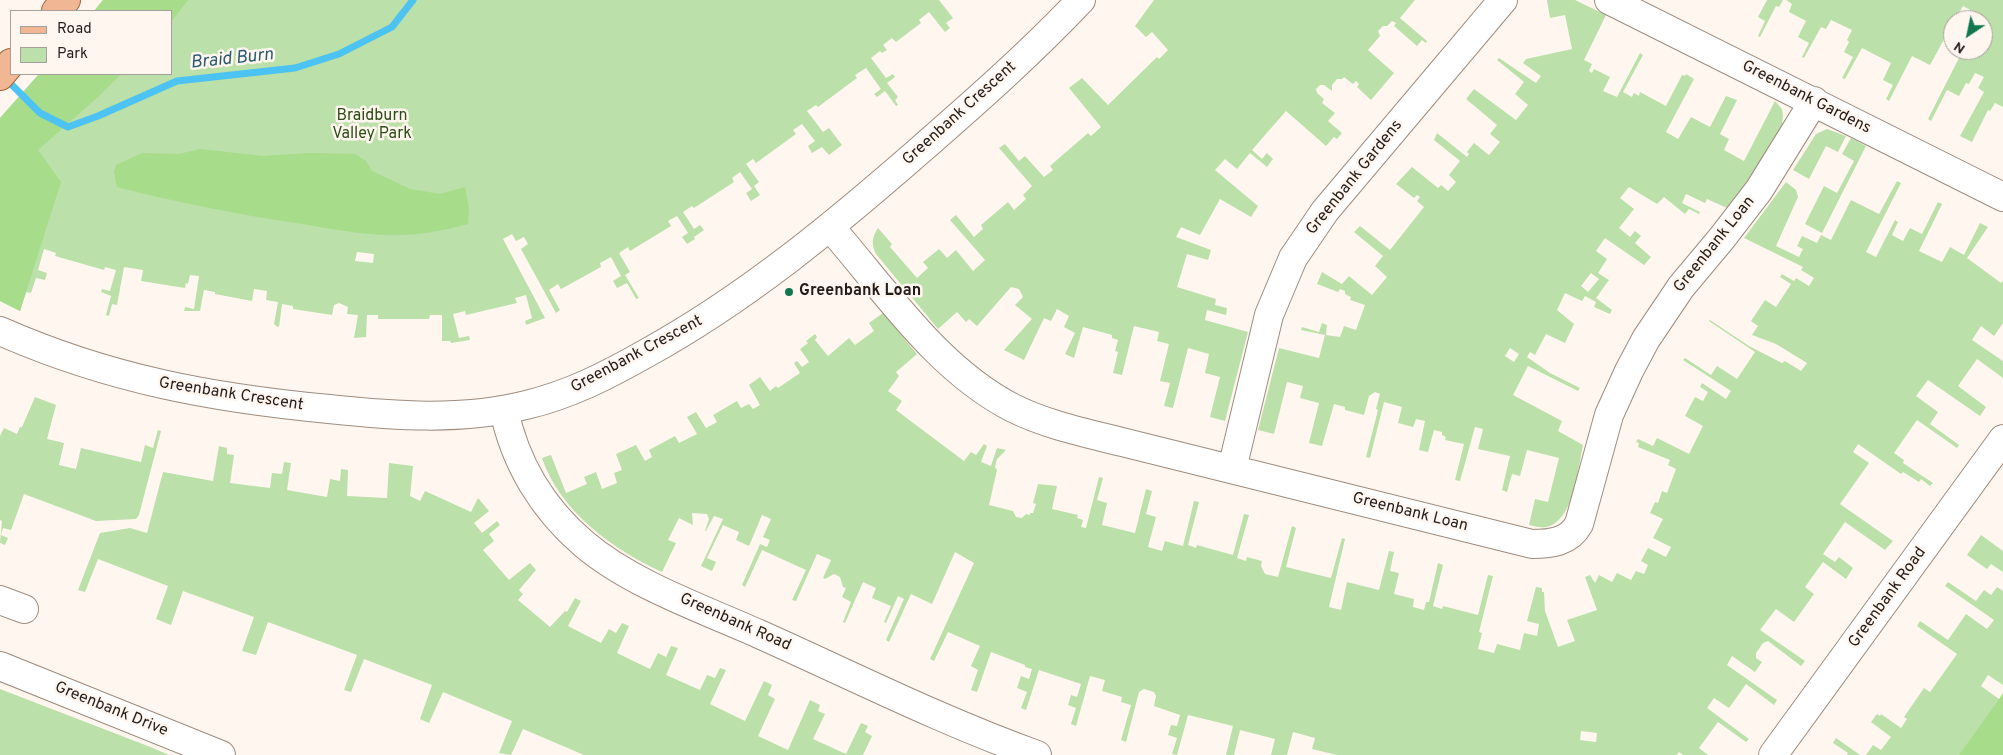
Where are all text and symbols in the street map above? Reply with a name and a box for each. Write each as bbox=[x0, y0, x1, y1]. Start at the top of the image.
legend bbox=[10, 10, 172, 75]
north arrow bbox=[1943, 10, 1993, 60]
text: Road bbox=[57, 20, 92, 39]
text: N bbox=[1951, 37, 1969, 57]
text: Park bbox=[57, 45, 88, 64]
water label: Braid Burn bbox=[190, 45, 274, 75]
street label: Greenbank Gardens bbox=[1738, 57, 1874, 139]
street label: Greenbank Crescent bbox=[899, 58, 1021, 170]
park label: Braidburn Valley Park bbox=[332, 107, 412, 145]
street label: Greenbank Gardens bbox=[1303, 117, 1407, 239]
street label: Greenbank Loan bbox=[1670, 193, 1760, 297]
place label: Greenbank Loan bbox=[799, 282, 921, 302]
marker: Greenbank Loan bbox=[783, 286, 795, 298]
street label: Greenbank Crescent bbox=[568, 312, 706, 398]
street label: Greenbank Crescent bbox=[157, 374, 305, 416]
street label: Greenbank Loan bbox=[1350, 489, 1470, 537]
street label: Greenbank Road bbox=[1845, 544, 1931, 652]
street label: Greenbank Road bbox=[676, 590, 794, 656]
street label: Greenbank Drive bbox=[52, 679, 170, 741]

